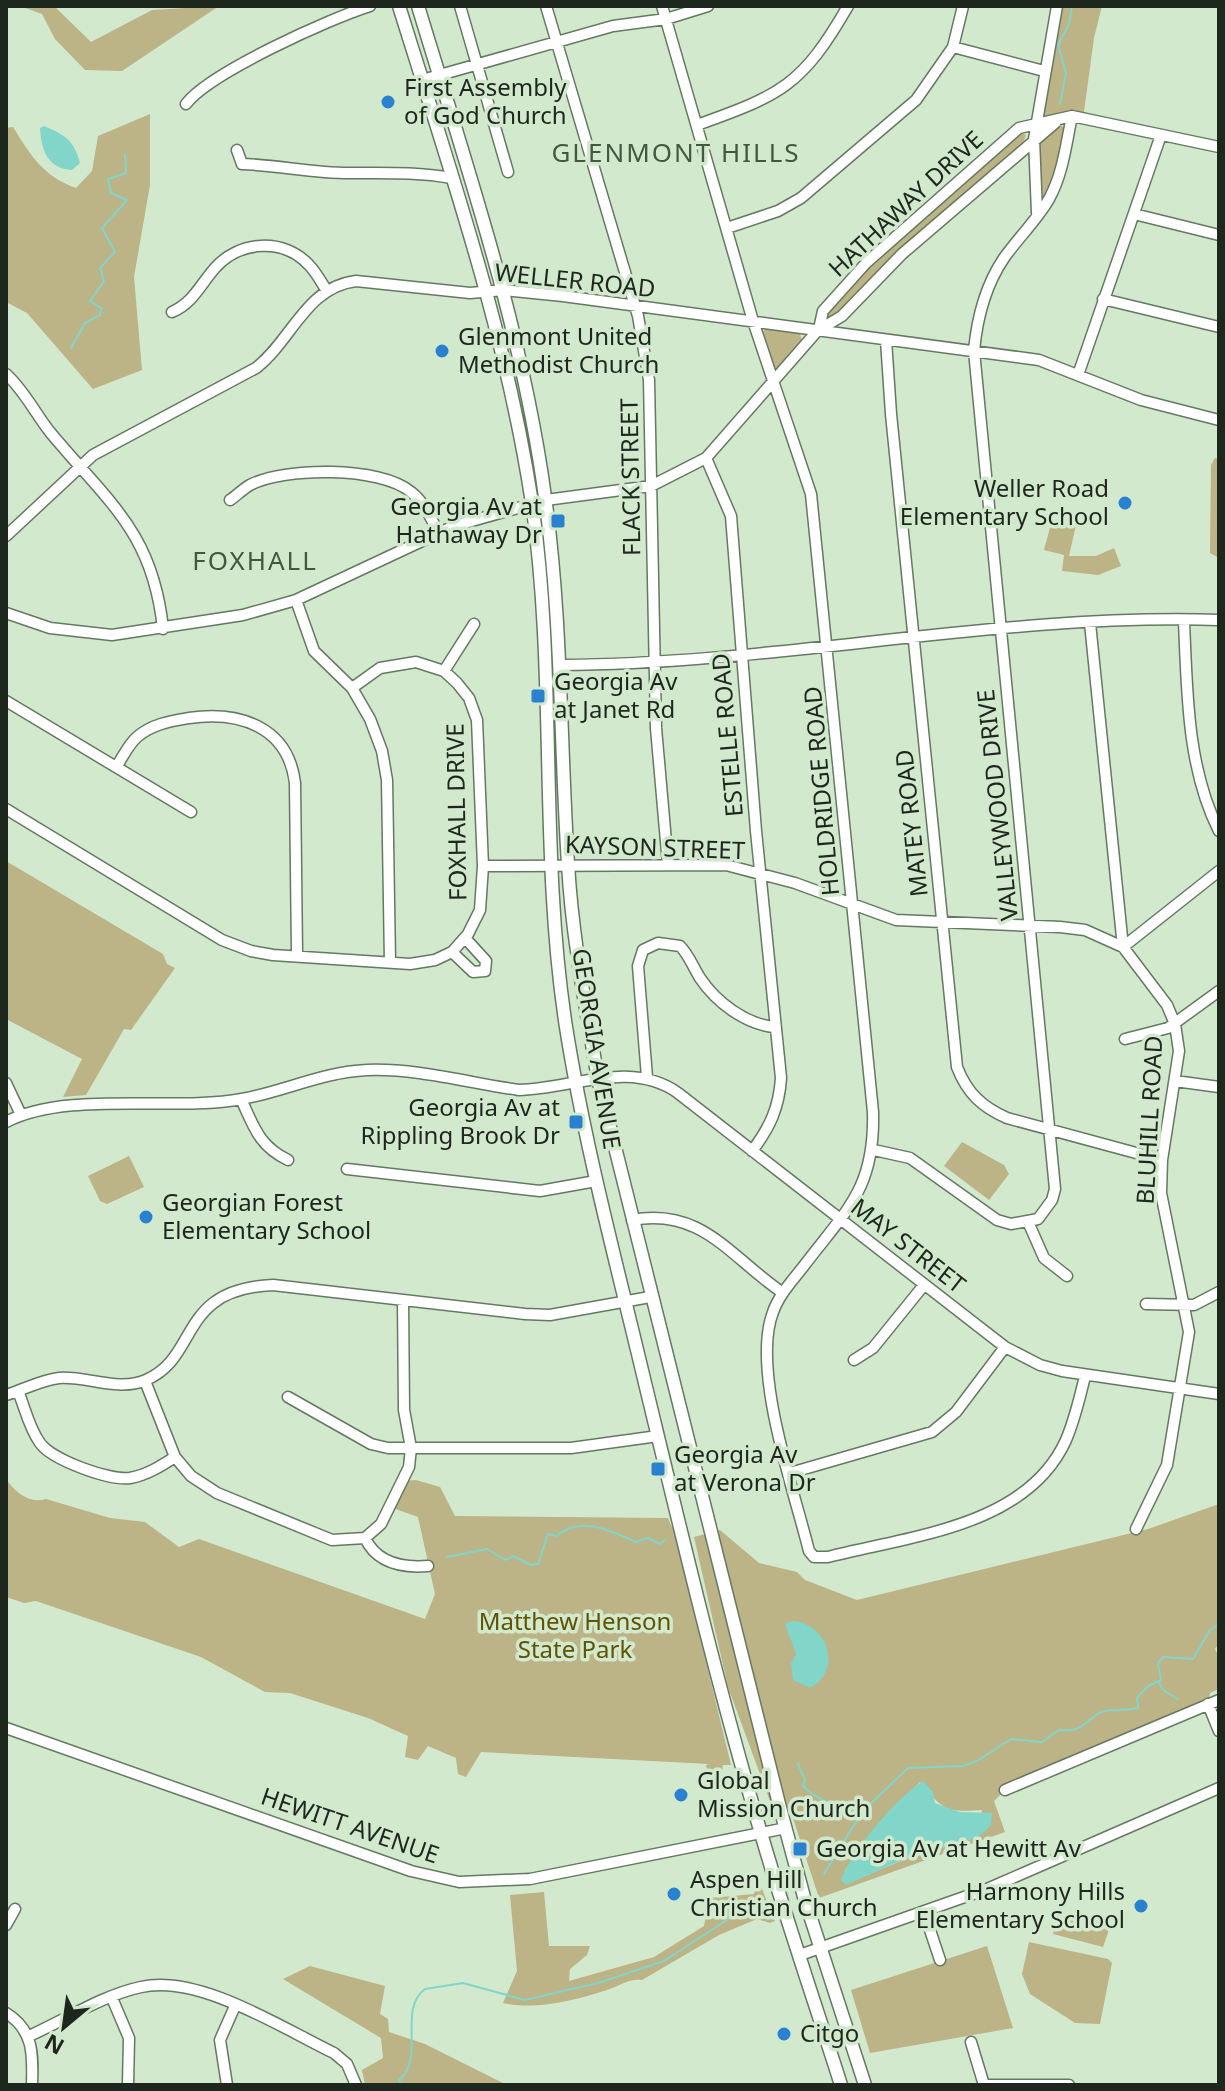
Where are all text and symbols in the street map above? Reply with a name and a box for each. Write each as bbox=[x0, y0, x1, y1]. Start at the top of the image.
place label: First Assembly of God Church bbox=[404, 70, 567, 131]
marker: First Assembly of God Church bbox=[379, 93, 397, 111]
street label: HATHAWAY DRIVE bbox=[820, 123, 989, 283]
district label: GLENMONT HILLS bbox=[551, 134, 801, 170]
street label: WELLER ROAD bbox=[493, 255, 657, 304]
place label: Glenmont United Methodist Church bbox=[458, 319, 659, 380]
marker: Glenmont United Methodist Church bbox=[433, 342, 451, 360]
street label: FLACK STREET bbox=[612, 397, 647, 556]
place label: Weller Road Elementary School bbox=[900, 471, 1109, 532]
place label: Georgia Av at Hathaway Dr bbox=[390, 489, 542, 550]
marker: Weller Road Elementary School bbox=[1116, 494, 1134, 512]
marker: Georgia Av at Hathaway Dr bbox=[549, 512, 567, 530]
district label: FOXHALL bbox=[192, 542, 318, 578]
street label: ESTELLE ROAD bbox=[703, 652, 750, 818]
place label: Georgia Av at Janet Rd bbox=[554, 664, 678, 725]
street label: HOLDRIDGE ROAD bbox=[795, 685, 846, 897]
marker: Georgia Av at Janet Rd bbox=[529, 687, 547, 705]
street label: VALLEYWOOD DRIVE bbox=[968, 688, 1025, 923]
street label: FOXHALL DRIVE bbox=[437, 723, 474, 901]
street label: MATEY ROAD bbox=[886, 748, 935, 898]
street label: KAYSON STREET bbox=[564, 827, 746, 866]
street label: GEORGIA AVENUE bbox=[565, 946, 630, 1152]
street label: BLUHILL ROAD bbox=[1128, 1035, 1169, 1205]
place label: Georgia Av at Rippling Brook Dr bbox=[361, 1090, 560, 1151]
marker: Georgia Av at Rippling Brook Dr bbox=[567, 1113, 585, 1131]
place label: Georgian Forest Elementary School bbox=[162, 1185, 371, 1246]
street label: MAY STREET bbox=[845, 1190, 974, 1300]
marker: Georgian Forest Elementary School bbox=[137, 1208, 155, 1226]
place label: Georgia Av at Verona Dr bbox=[674, 1437, 816, 1498]
marker: Georgia Av at Verona Dr bbox=[649, 1460, 667, 1478]
park label: Matthew Henson State Park bbox=[479, 1604, 671, 1665]
place label: Global Mission Church bbox=[697, 1763, 870, 1824]
street label: HEWITT AVENUE bbox=[257, 1779, 444, 1871]
marker: Global Mission Church bbox=[672, 1786, 690, 1804]
place label: Georgia Av at Hewitt Av bbox=[816, 1831, 1082, 1864]
marker: Georgia Av at Hewitt Av bbox=[791, 1840, 809, 1858]
place label: Aspen Hill Christian Church bbox=[690, 1862, 878, 1923]
place label: Harmony Hills Elementary School bbox=[916, 1874, 1125, 1935]
marker: Aspen Hill Christian Church bbox=[665, 1885, 683, 1903]
marker: Harmony Hills Elementary School bbox=[1132, 1897, 1150, 1915]
north arrow bbox=[24, 1987, 104, 2067]
place label: Citgo bbox=[800, 2016, 859, 2049]
marker: Citgo bbox=[775, 2025, 793, 2043]
text: N bbox=[39, 2028, 69, 2063]

